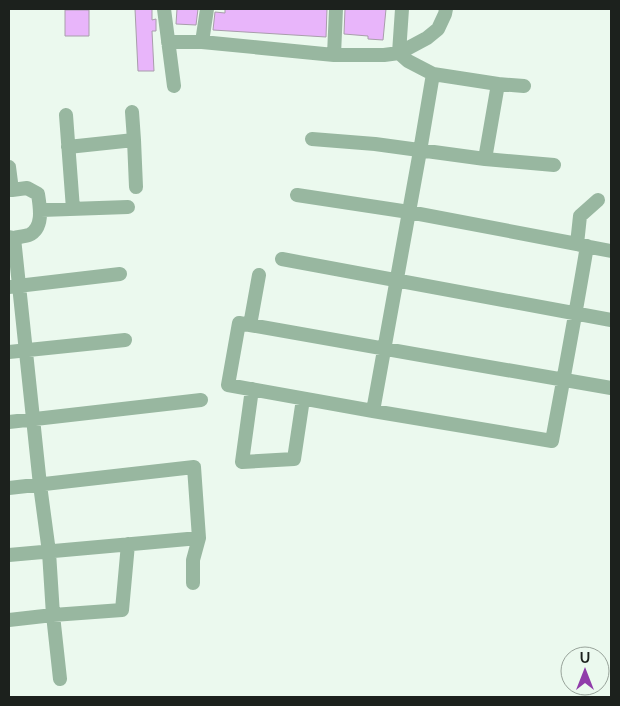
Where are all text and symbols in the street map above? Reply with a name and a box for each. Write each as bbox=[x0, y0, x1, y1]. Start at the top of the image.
north arrow bbox=[560, 646, 610, 696]
text: U bbox=[580, 650, 590, 666]

